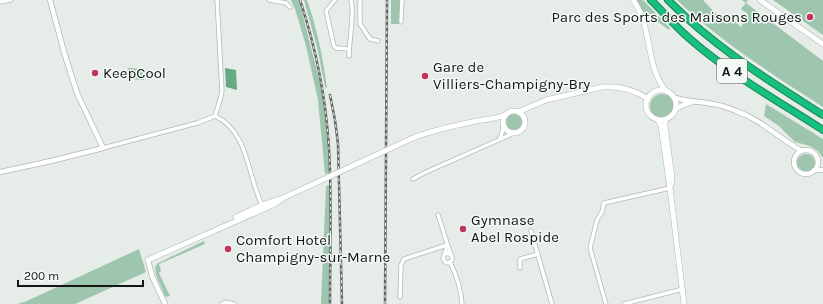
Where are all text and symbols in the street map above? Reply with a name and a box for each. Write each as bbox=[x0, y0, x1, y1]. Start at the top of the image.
place label: Parc des Sports des Maisons Rouges bbox=[552, 8, 802, 26]
marker: Parc des Sports des Maisons Rouges bbox=[805, 12, 815, 22]
place label: Gare de Villiers-Champigny-Bry bbox=[433, 58, 590, 93]
road number: A 4 bbox=[717, 59, 747, 83]
place label: KeepCool bbox=[103, 64, 166, 82]
marker: KeepCool bbox=[90, 68, 100, 78]
marker: Gare de Villiers-Champigny-Bry bbox=[420, 71, 430, 81]
place label: Gymnase Abel Rospide bbox=[471, 211, 559, 246]
marker: Gymnase Abel Rospide bbox=[458, 224, 468, 234]
place label: Comfort Hotel Champigny-sur-Marne bbox=[236, 231, 390, 266]
marker: Comfort Hotel Champigny-sur-Marne bbox=[223, 244, 233, 254]
scale bar bbox=[18, 262, 143, 288]
text: 200 m bbox=[24, 269, 59, 283]

